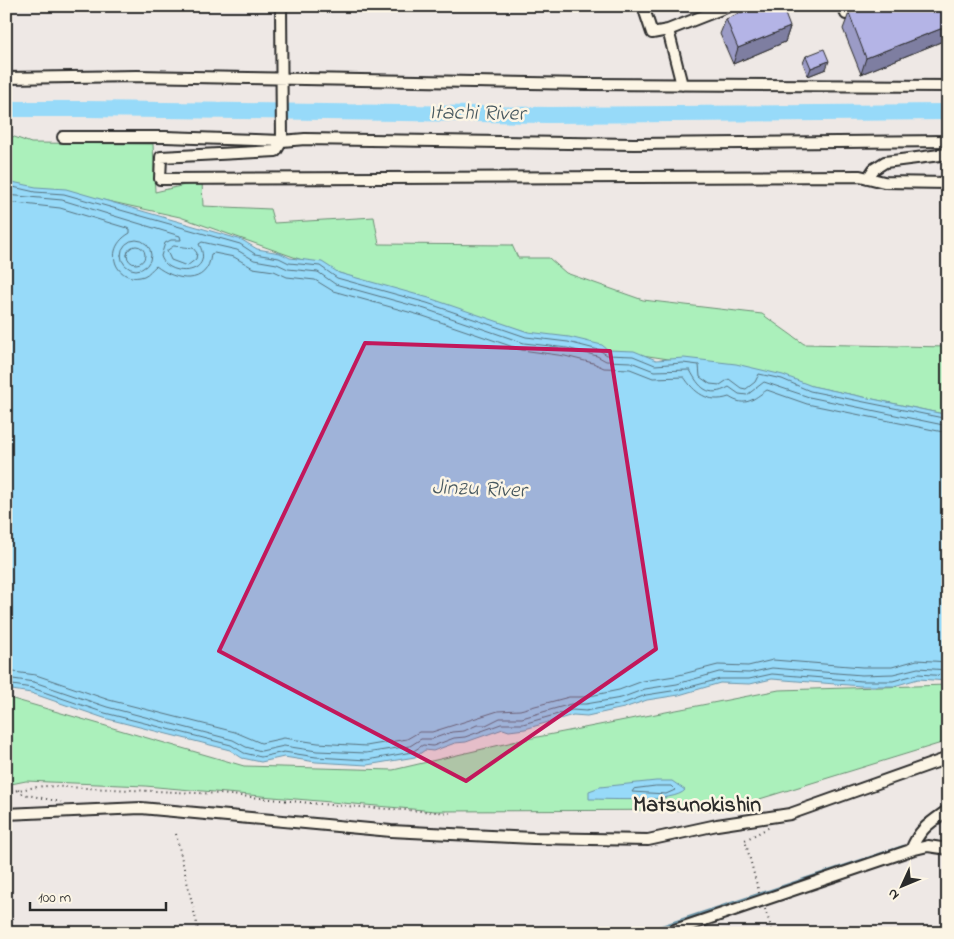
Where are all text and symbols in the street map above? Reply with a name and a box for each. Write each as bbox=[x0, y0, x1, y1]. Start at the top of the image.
water label: Itachi River bbox=[429, 97, 528, 131]
water label: Jinzu River bbox=[431, 472, 530, 508]
district label: Matsunokishin bbox=[633, 790, 761, 822]
north arrow bbox=[876, 862, 926, 912]
scale bar bbox=[30, 879, 166, 911]
text: N bbox=[883, 883, 905, 905]
text: 100 m bbox=[38, 887, 71, 909]

